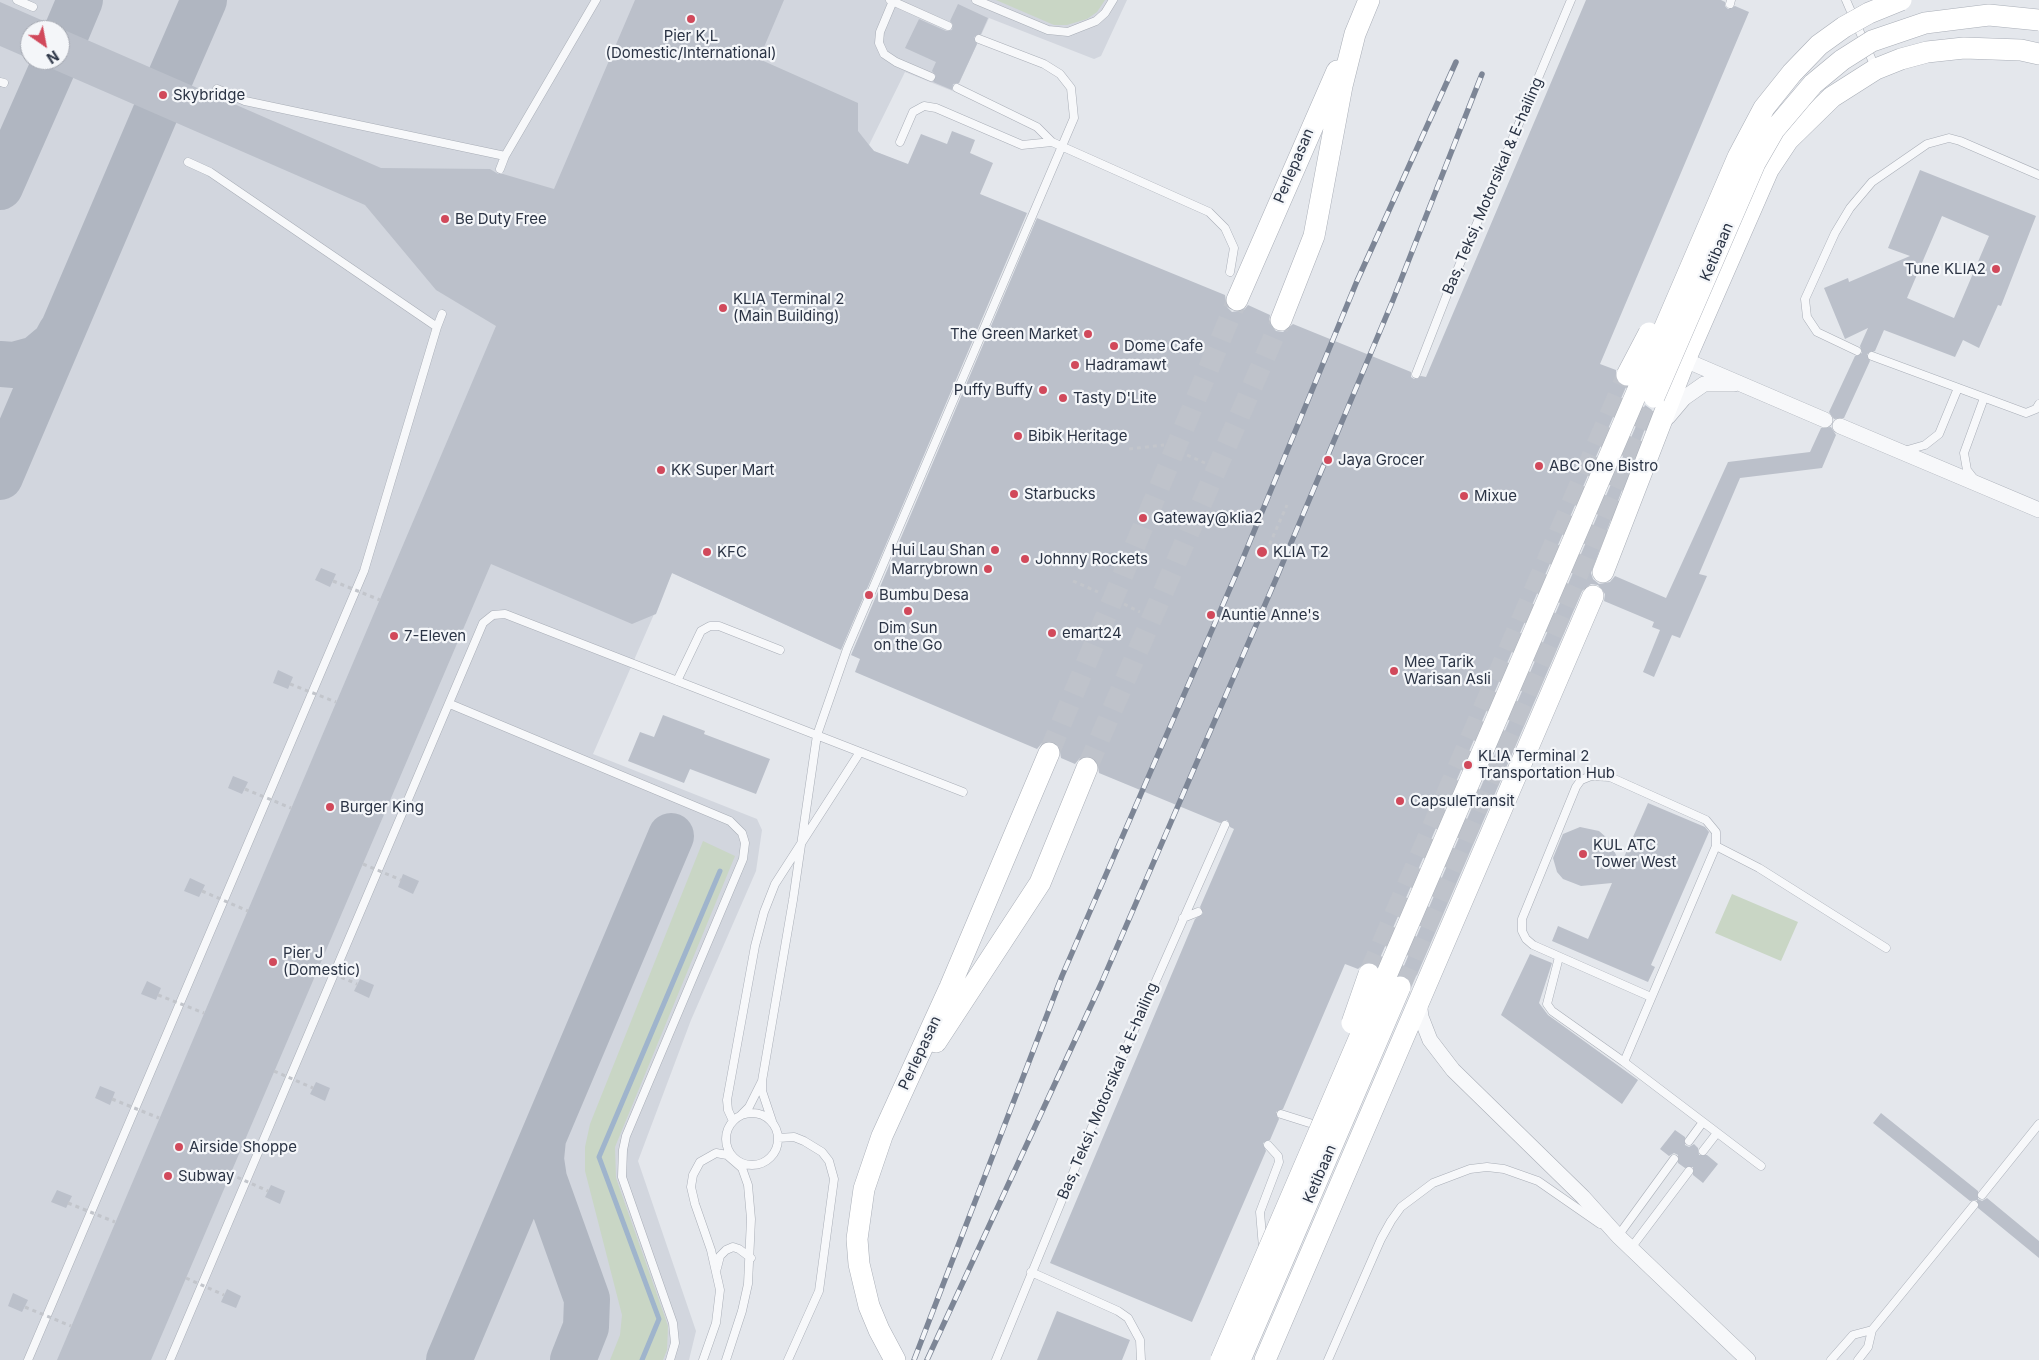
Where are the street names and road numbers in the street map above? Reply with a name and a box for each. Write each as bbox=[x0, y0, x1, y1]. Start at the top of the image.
street label: Bas, Teksi, Motorsikal & E-hailing bbox=[1439, 75, 1547, 297]
street label: Perlepasan bbox=[1270, 126, 1318, 206]
street label: Ketibaan bbox=[1697, 220, 1737, 284]
street label: Bas, Teksi, Motorsikal & E-hailing bbox=[1054, 980, 1162, 1202]
street label: Perlepasan bbox=[895, 1013, 945, 1093]
street label: Ketibaan bbox=[1300, 1142, 1340, 1206]

